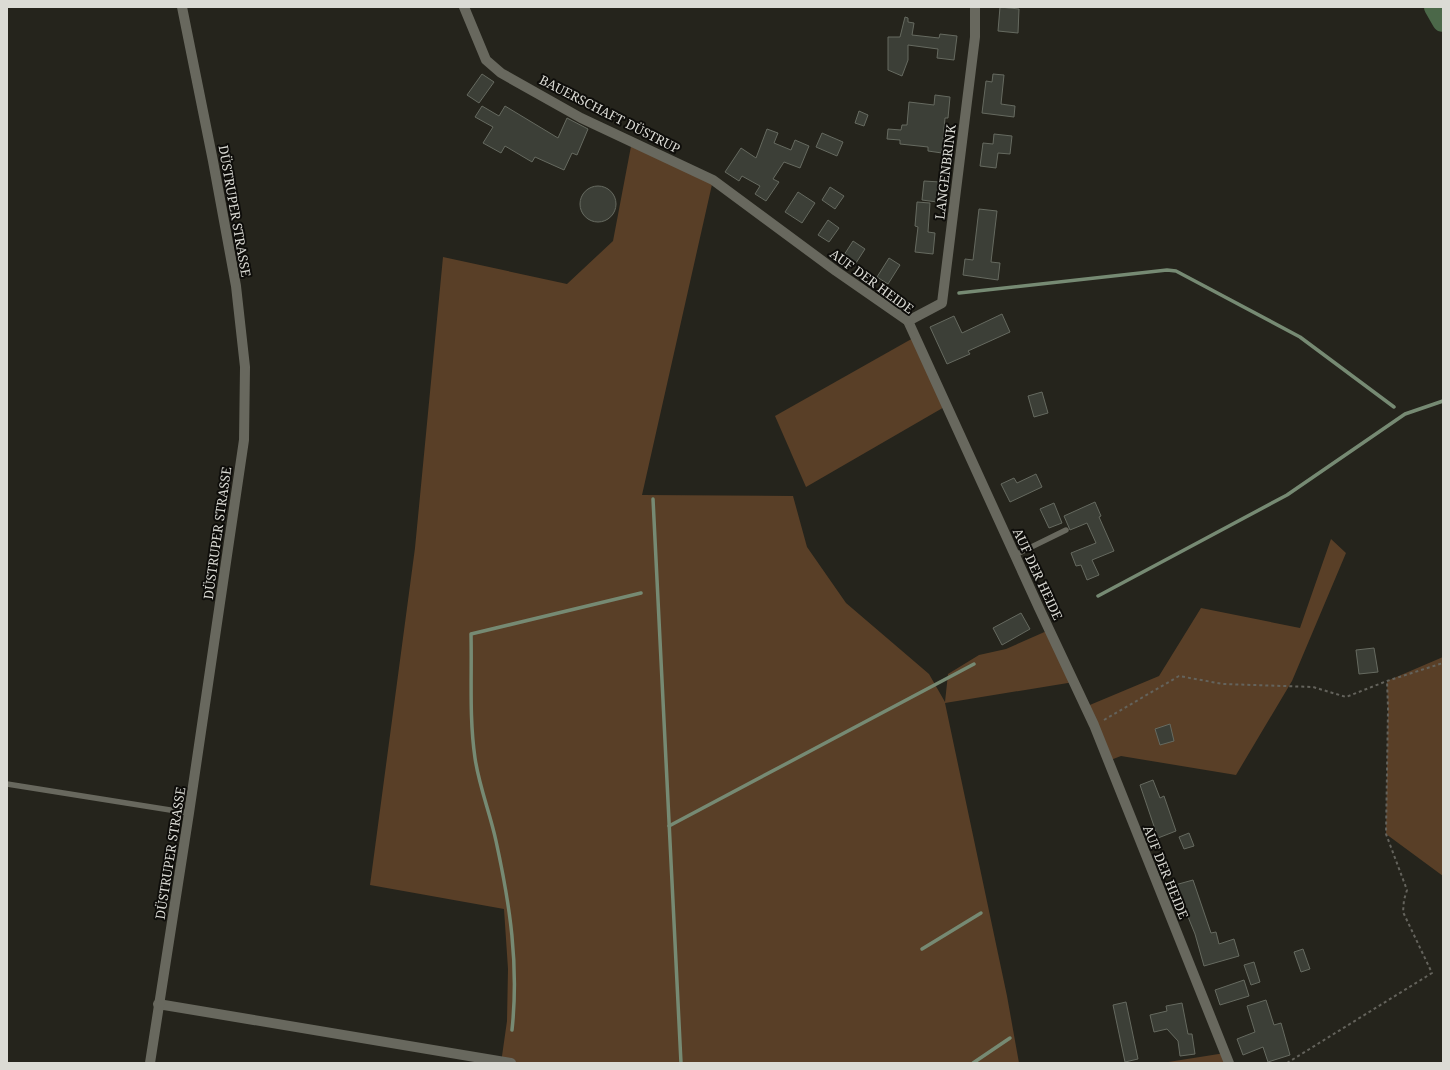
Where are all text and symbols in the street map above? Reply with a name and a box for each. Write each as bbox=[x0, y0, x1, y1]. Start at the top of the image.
street label: BAUERSCHAFT DÜSTRUP bbox=[537, 71, 684, 157]
street label: LANGENBRINK bbox=[930, 123, 960, 220]
street label: DÜSTRUPER STRASSE bbox=[215, 144, 255, 278]
street label: AUF DER HEIDE bbox=[826, 244, 918, 318]
street label: DÜSTRUPER STRASSE bbox=[199, 465, 235, 601]
street label: AUF DER HEIDE bbox=[1009, 525, 1067, 623]
street label: DÜSTRUPER STRASSE bbox=[151, 785, 189, 921]
street label: AUF DER HEIDE bbox=[1139, 823, 1193, 921]

